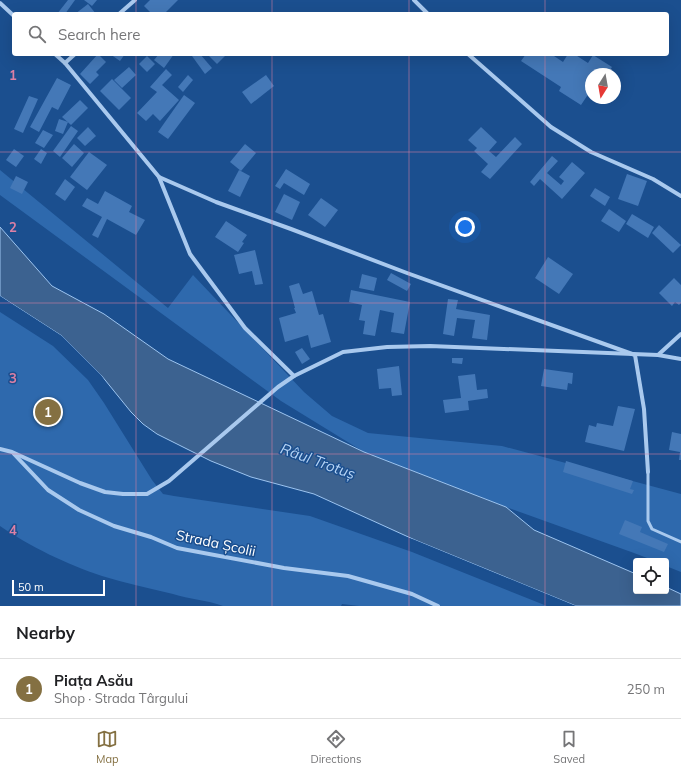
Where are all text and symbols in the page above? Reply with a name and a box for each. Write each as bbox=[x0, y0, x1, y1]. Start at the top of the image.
search box bbox=[12, 12, 669, 56]
icon: search bbox=[26, 23, 48, 45]
text: Search here bbox=[58, 25, 140, 44]
text: 1 bbox=[9, 67, 17, 83]
north arrow bbox=[585, 68, 621, 104]
your location bbox=[455, 217, 475, 237]
text: 2 bbox=[9, 219, 17, 235]
text: 3 bbox=[9, 370, 17, 386]
pin: 1 bbox=[35, 397, 61, 427]
water label: Râul Trotuș bbox=[278, 439, 358, 483]
text: 4 bbox=[9, 522, 17, 538]
street label: Strada Școlii bbox=[175, 526, 257, 560]
map controls bbox=[633, 558, 669, 594]
button: locate bbox=[633, 558, 669, 594]
scale bar bbox=[12, 578, 105, 597]
text: 50 m bbox=[18, 580, 44, 594]
text: Nearby bbox=[16, 622, 75, 643]
text: Piața Asău bbox=[54, 671, 133, 690]
text: 1 bbox=[25, 681, 33, 697]
text: 250 m bbox=[627, 681, 665, 697]
text: Shop · Strada Târgului bbox=[54, 690, 188, 706]
tab: Map bbox=[96, 728, 119, 766]
tab: Directions bbox=[311, 728, 361, 766]
tab: Saved bbox=[553, 728, 585, 766]

